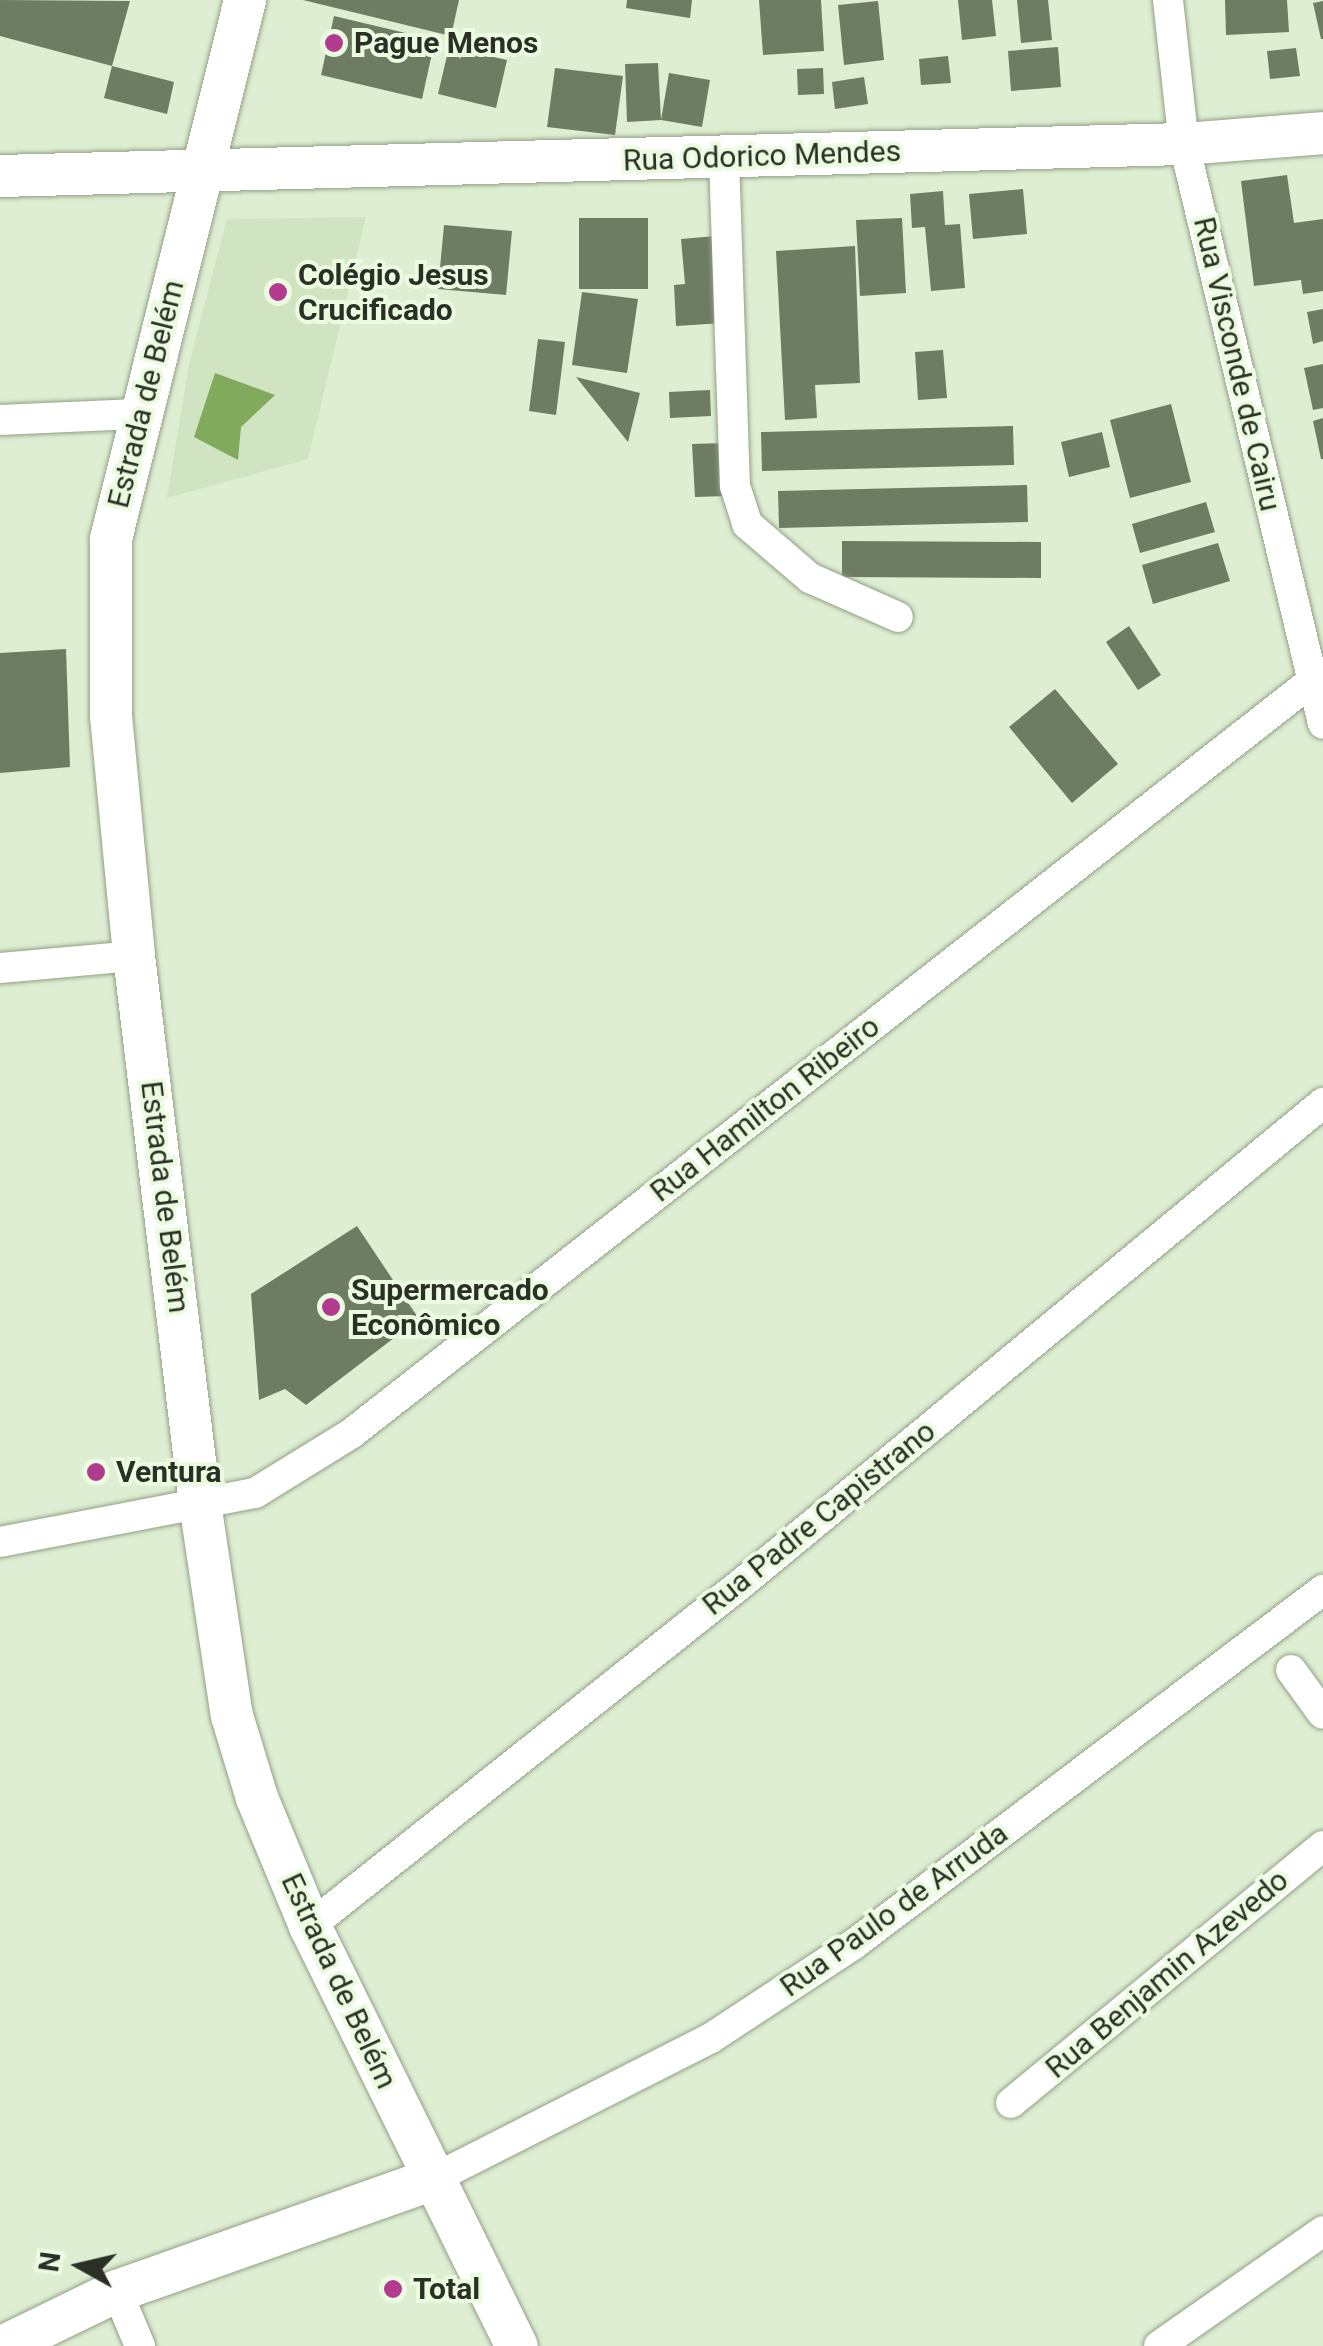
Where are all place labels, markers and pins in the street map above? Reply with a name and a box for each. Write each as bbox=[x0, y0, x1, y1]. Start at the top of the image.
place label: Pague Menos bbox=[354, 25, 538, 61]
marker: Pague Menos bbox=[323, 32, 345, 54]
place label: Colégio Jesus Crucificado bbox=[298, 257, 489, 328]
marker: Colégio Jesus Crucificado bbox=[267, 281, 289, 303]
place label: Supermercado Econômico bbox=[351, 1272, 549, 1342]
marker: Supermercado Econômico bbox=[320, 1296, 342, 1318]
place label: Ventura bbox=[116, 1454, 221, 1490]
marker: Ventura bbox=[85, 1461, 107, 1483]
place label: Total bbox=[413, 2271, 480, 2307]
marker: Total bbox=[382, 2278, 404, 2300]

